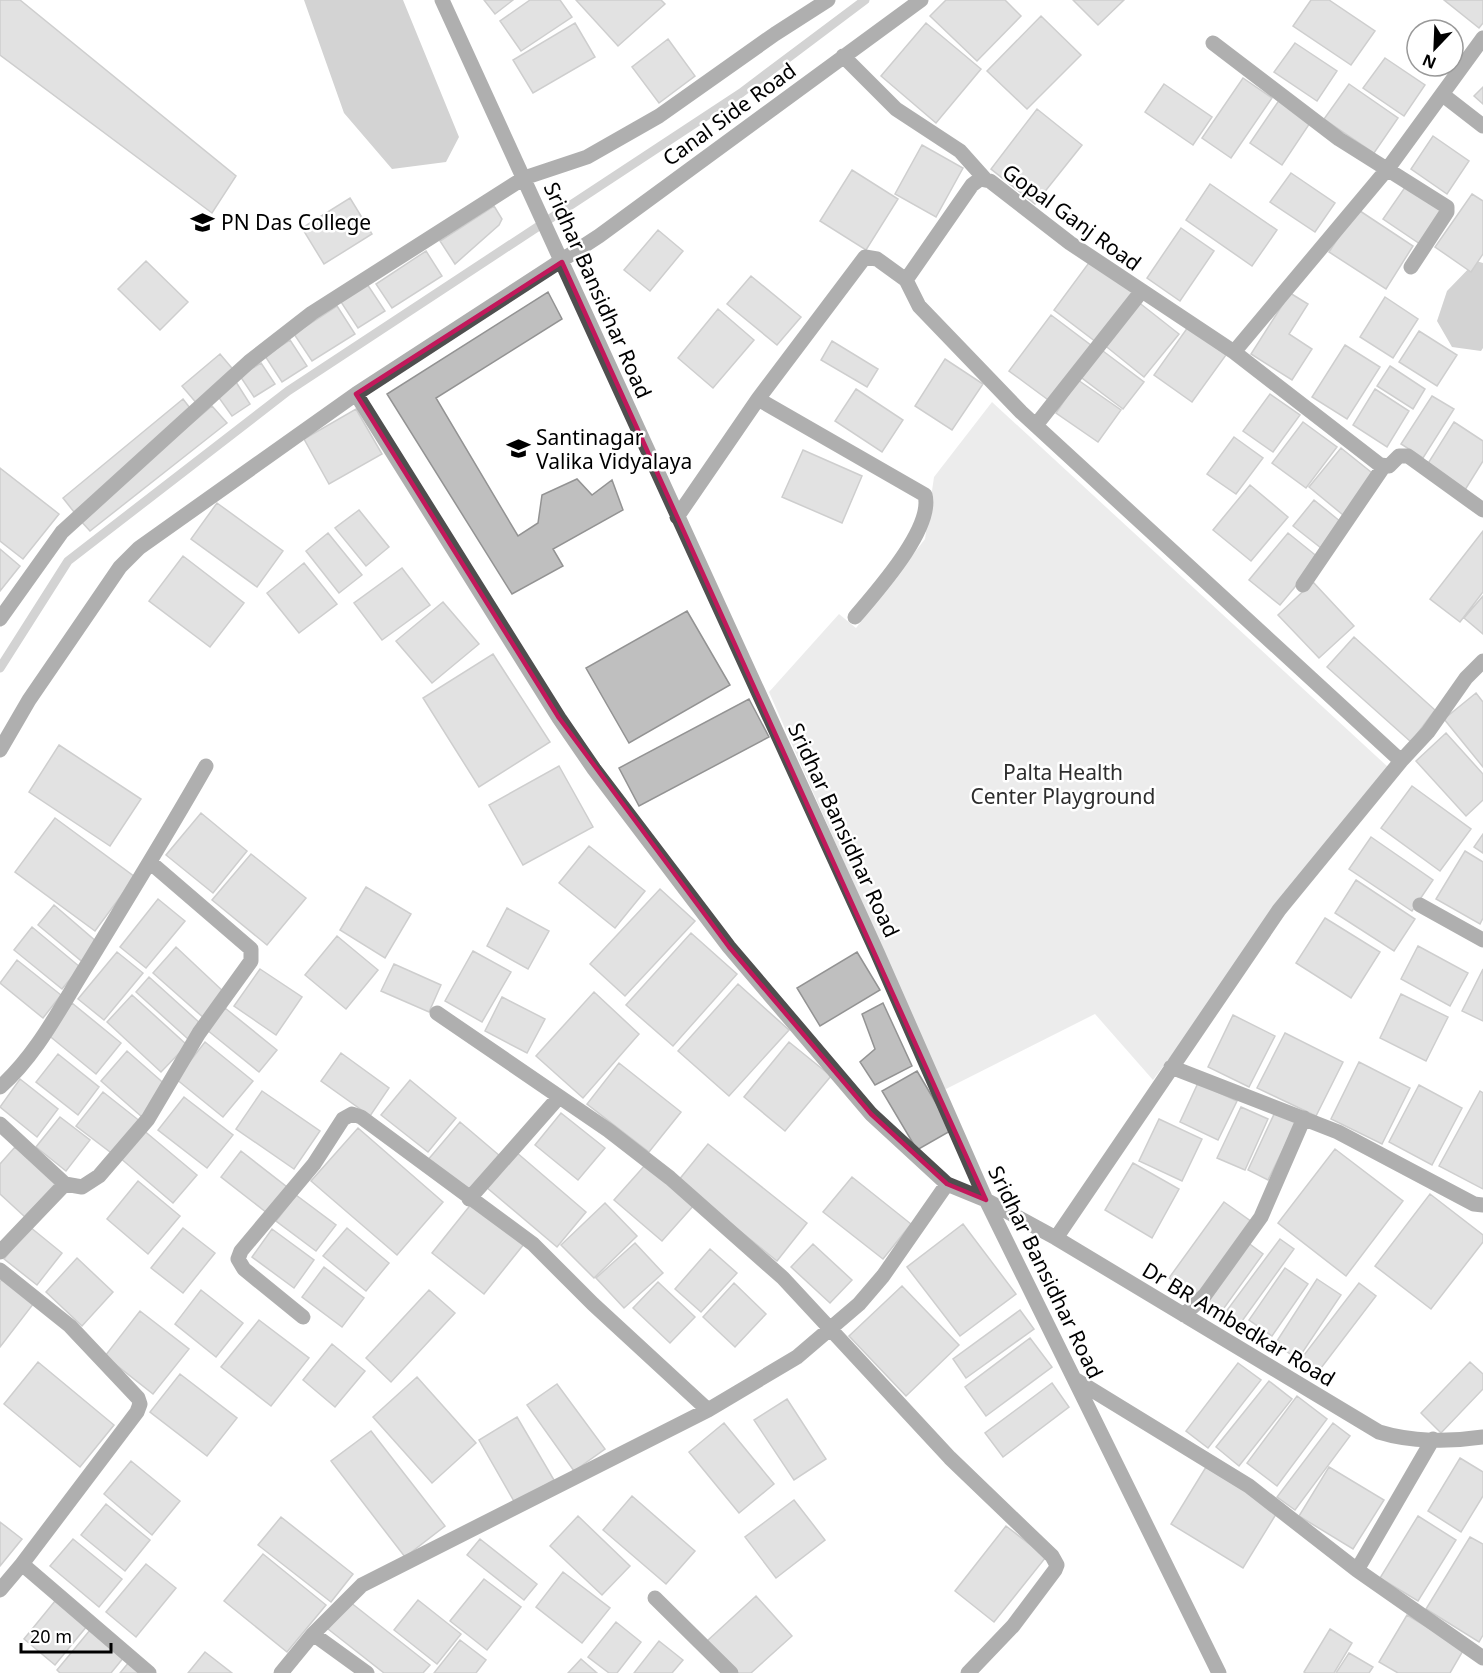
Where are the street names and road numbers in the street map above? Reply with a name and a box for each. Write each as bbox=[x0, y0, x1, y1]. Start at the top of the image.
street label: Canal Side Road bbox=[657, 56, 801, 172]
street label: Gopal Ganj Road bbox=[997, 157, 1147, 277]
street label: Sridhar Bansidhar Road bbox=[538, 178, 658, 402]
street label: Sridhar Bansidhar Road bbox=[782, 718, 906, 942]
street label: Sridhar Bansidhar Road bbox=[982, 1161, 1110, 1383]
street label: Dr BR Ambedkar Road bbox=[1138, 1255, 1340, 1393]

